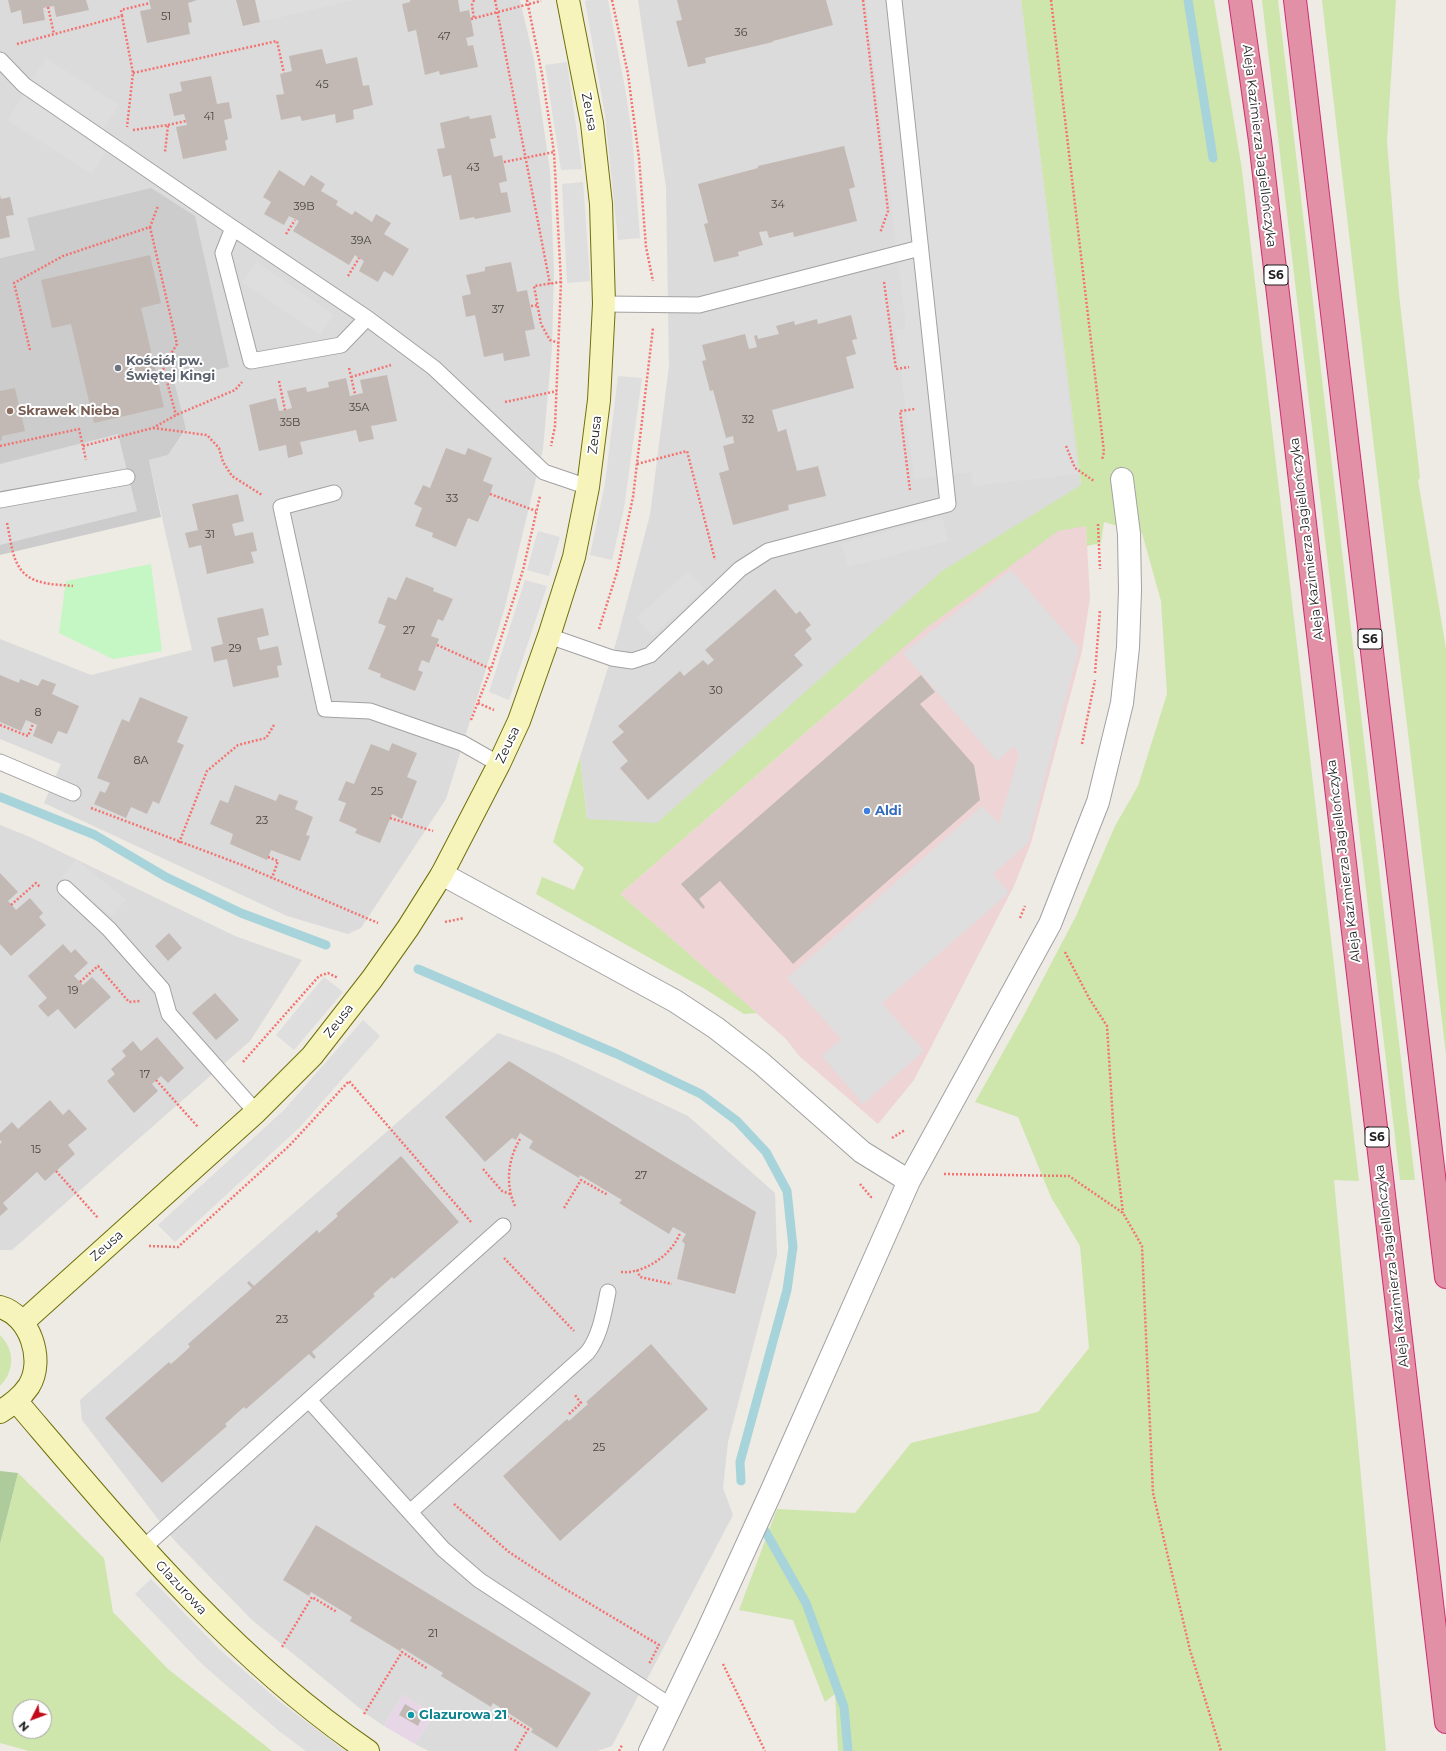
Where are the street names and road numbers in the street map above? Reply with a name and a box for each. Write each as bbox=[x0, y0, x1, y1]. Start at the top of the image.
street label: Aleja Kazimierza Jagiellończyka bbox=[1239, 44, 1279, 248]
street label: Zeusa bbox=[578, 92, 600, 132]
road number: S6 bbox=[1264, 265, 1288, 285]
street label: Zeusa bbox=[585, 415, 605, 455]
street label: Aleja Kazimierza Jagiellończyka bbox=[1287, 437, 1327, 641]
road number: S6 bbox=[1358, 629, 1382, 649]
street label: Zeusa bbox=[493, 724, 523, 766]
street label: Aleja Kazimierza Jagiellończyka bbox=[1324, 759, 1364, 963]
street label: Zeusa bbox=[321, 1001, 357, 1041]
road number: S6 bbox=[1365, 1127, 1389, 1147]
street label: Aleja Kazimierza Jagiellończyka bbox=[1372, 1164, 1412, 1368]
street label: Zeusa bbox=[87, 1227, 127, 1265]
street label: Glazurowa bbox=[152, 1558, 210, 1618]

